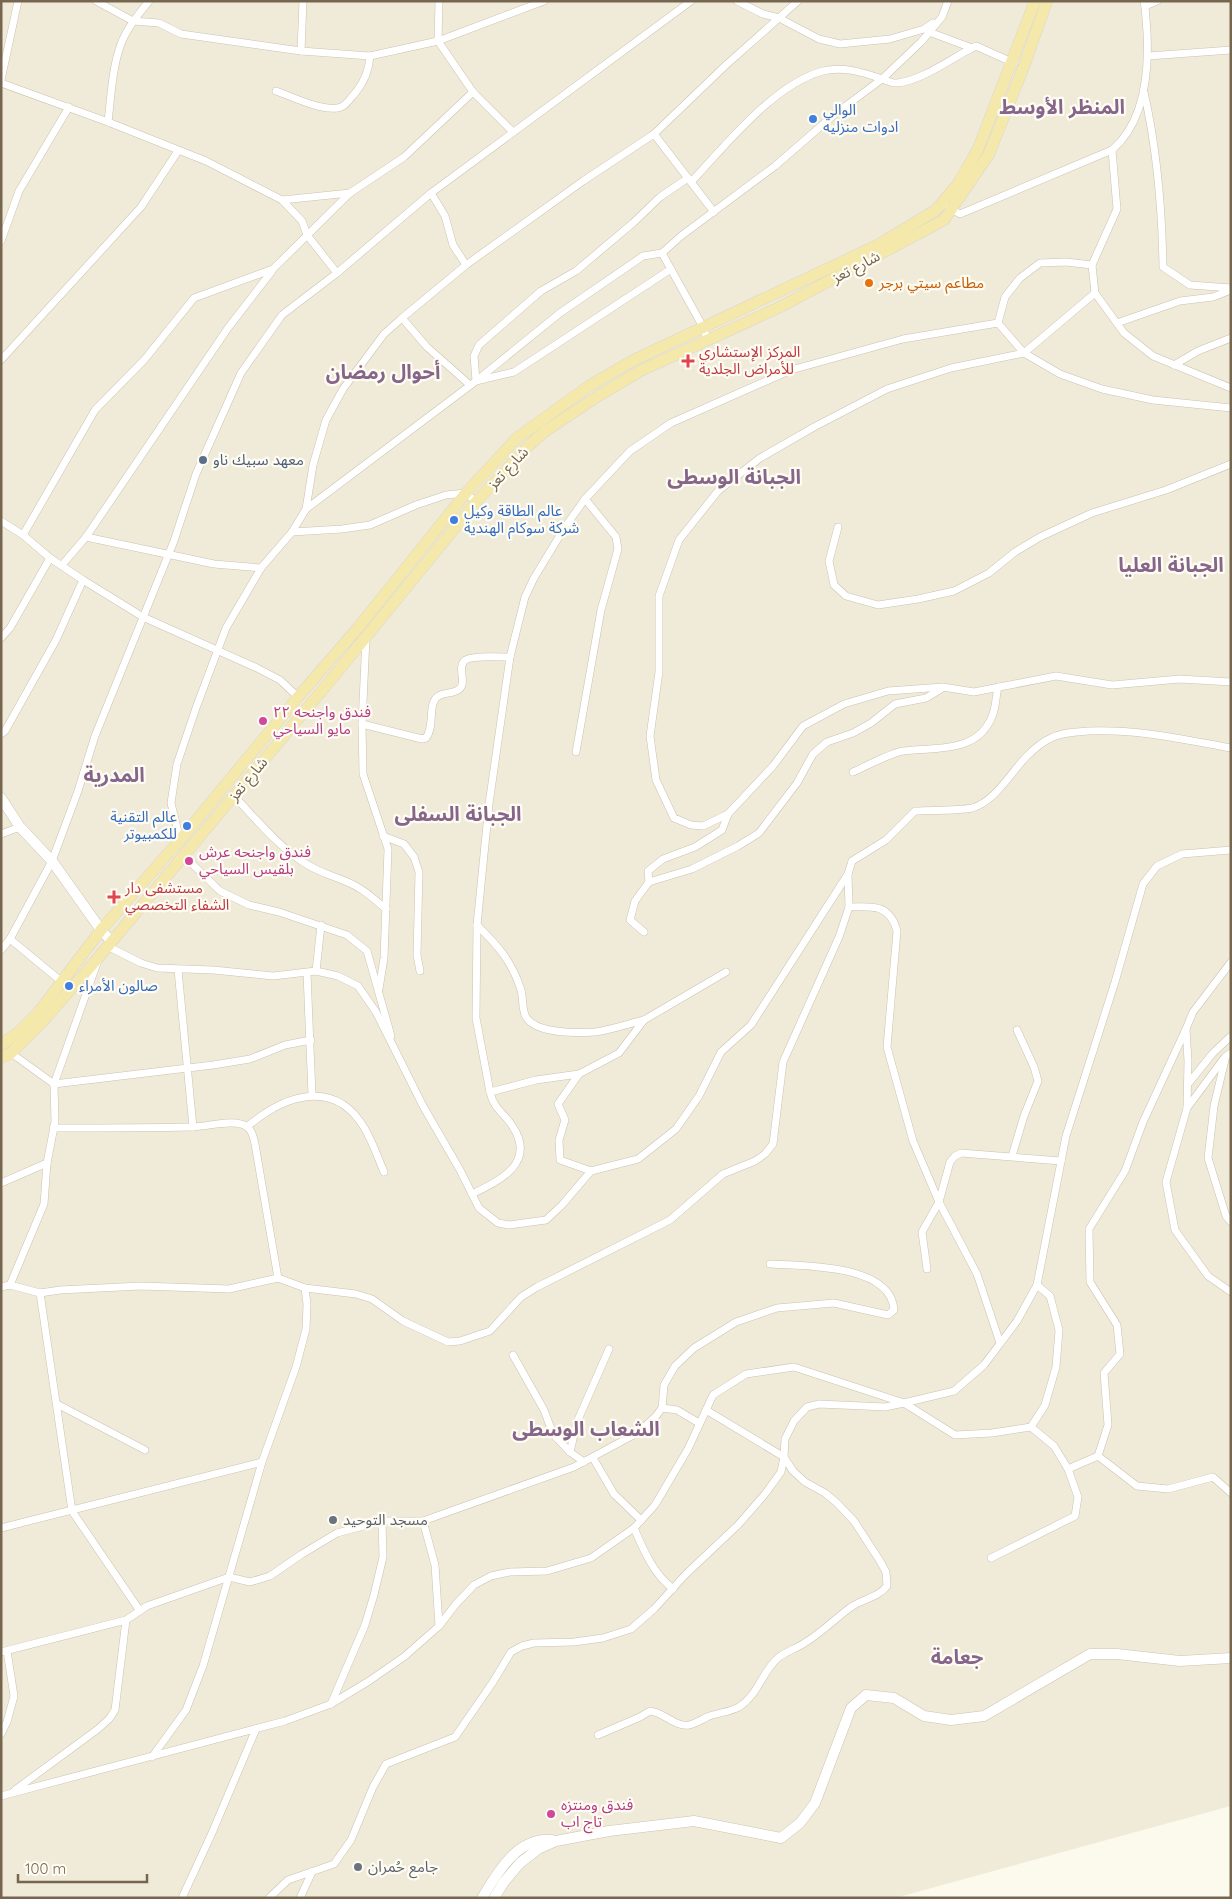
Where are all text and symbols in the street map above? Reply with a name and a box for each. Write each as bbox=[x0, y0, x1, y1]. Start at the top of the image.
district label: المنظر الأوسط bbox=[999, 94, 1125, 119]
place label: الوالي ادوات منزليه bbox=[823, 100, 898, 136]
marker: الوالي ادوات منزليه bbox=[807, 113, 819, 125]
street label: شارع تعز bbox=[828, 246, 885, 290]
place label: مطاعم سيتي برجر bbox=[878, 273, 984, 294]
marker: مطاعم سيتي برجر bbox=[863, 277, 875, 289]
place label: المركز الإستشاري للأمراض الجلدية bbox=[699, 342, 800, 378]
marker: المركز الإستشاري للأمراض الجلدية bbox=[681, 354, 695, 368]
district label: أحوال رمضان bbox=[326, 359, 440, 384]
street label: شارع تعز bbox=[482, 442, 535, 496]
place label: معهد سبيك ناو bbox=[213, 450, 304, 469]
marker: معهد سبيك ناو bbox=[197, 454, 209, 466]
district label: الجبانة الوسطى bbox=[667, 464, 801, 489]
place label: عالم الطاقة وكيل شركة سوكام الهندية bbox=[464, 501, 580, 539]
marker: عالم الطاقة وكيل شركة سوكام الهندية bbox=[448, 514, 460, 526]
district label: الجبانة العليا bbox=[1118, 552, 1224, 577]
place label: فندق واجنحه ٢٢ مايو السياحي bbox=[273, 702, 371, 740]
marker: فندق واجنحه ٢٢ مايو السياحي bbox=[257, 715, 269, 727]
street label: شارع تعز bbox=[223, 753, 274, 807]
district label: المدرية bbox=[83, 762, 145, 787]
district label: الجبانة السفلى bbox=[395, 801, 521, 826]
place label: عالم التقنية للكمبيوتر bbox=[110, 807, 177, 843]
marker: عالم التقنية للكمبيوتر bbox=[181, 820, 193, 832]
place label: فندق واجنحه عرش بلقيس السياحي bbox=[199, 842, 311, 880]
marker: فندق واجنحه عرش بلقيس السياحي bbox=[183, 855, 195, 867]
place label: مستشفى دار الشفاء التخصصي bbox=[124, 878, 229, 916]
marker: مستشفى دار الشفاء التخصصي bbox=[107, 890, 121, 904]
place label: صالون الأمراء bbox=[79, 976, 158, 995]
marker: صالون الأمراء bbox=[63, 980, 75, 992]
district label: الشعاب الوسطى bbox=[512, 1416, 660, 1441]
place label: مسجد التوحيد bbox=[343, 1510, 428, 1529]
marker: مسجد التوحيد bbox=[327, 1514, 339, 1526]
district label: جعامة bbox=[931, 1644, 984, 1669]
place label: فندق ومنتزه تاج اب bbox=[561, 1795, 634, 1834]
marker: فندق ومنتزه تاج اب bbox=[545, 1808, 557, 1820]
scale bar bbox=[18, 1852, 146, 1884]
place label: جامع حُمران bbox=[368, 1857, 438, 1879]
text: 100 m bbox=[25, 1859, 66, 1878]
marker: جامع حُمران bbox=[352, 1861, 364, 1873]

